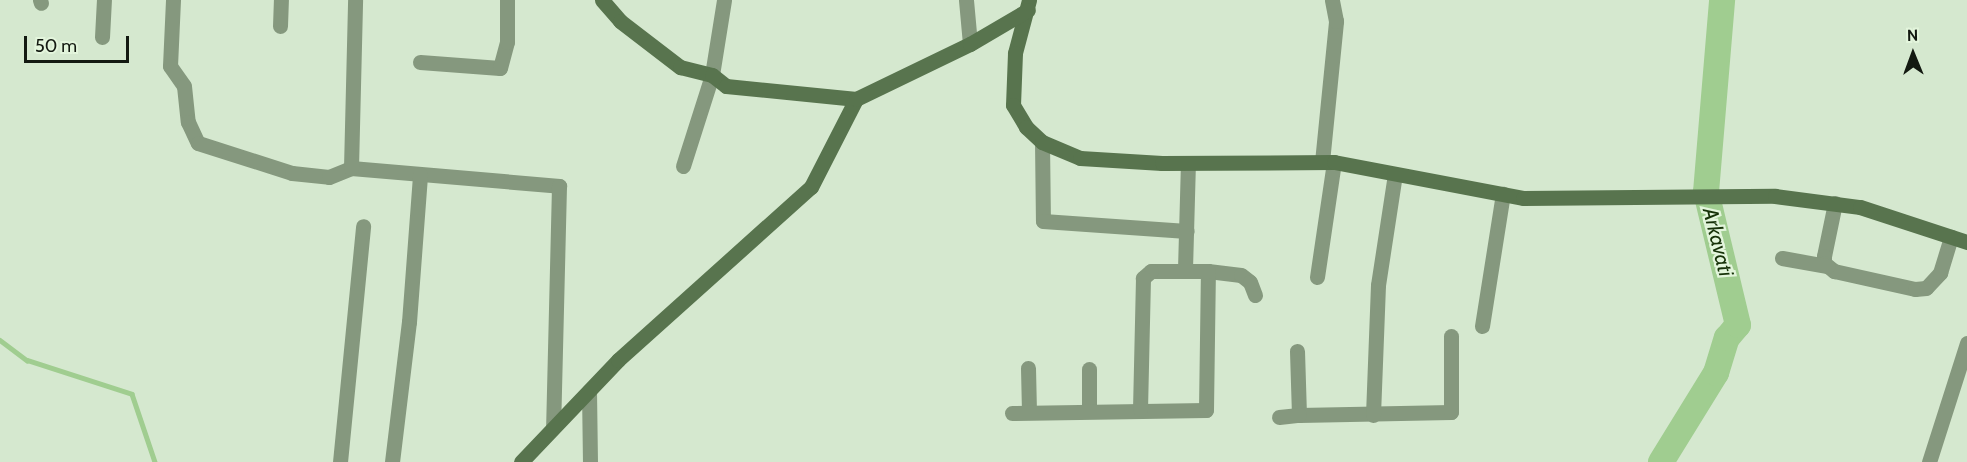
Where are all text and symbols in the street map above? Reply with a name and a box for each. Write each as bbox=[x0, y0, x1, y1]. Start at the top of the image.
scale bar bbox=[27, 24, 132, 62]
north arrow bbox=[1883, 24, 1943, 84]
text: N bbox=[1907, 26, 1918, 45]
text: 50 m bbox=[35, 35, 77, 57]
water label: Arkavati bbox=[1697, 205, 1739, 279]

